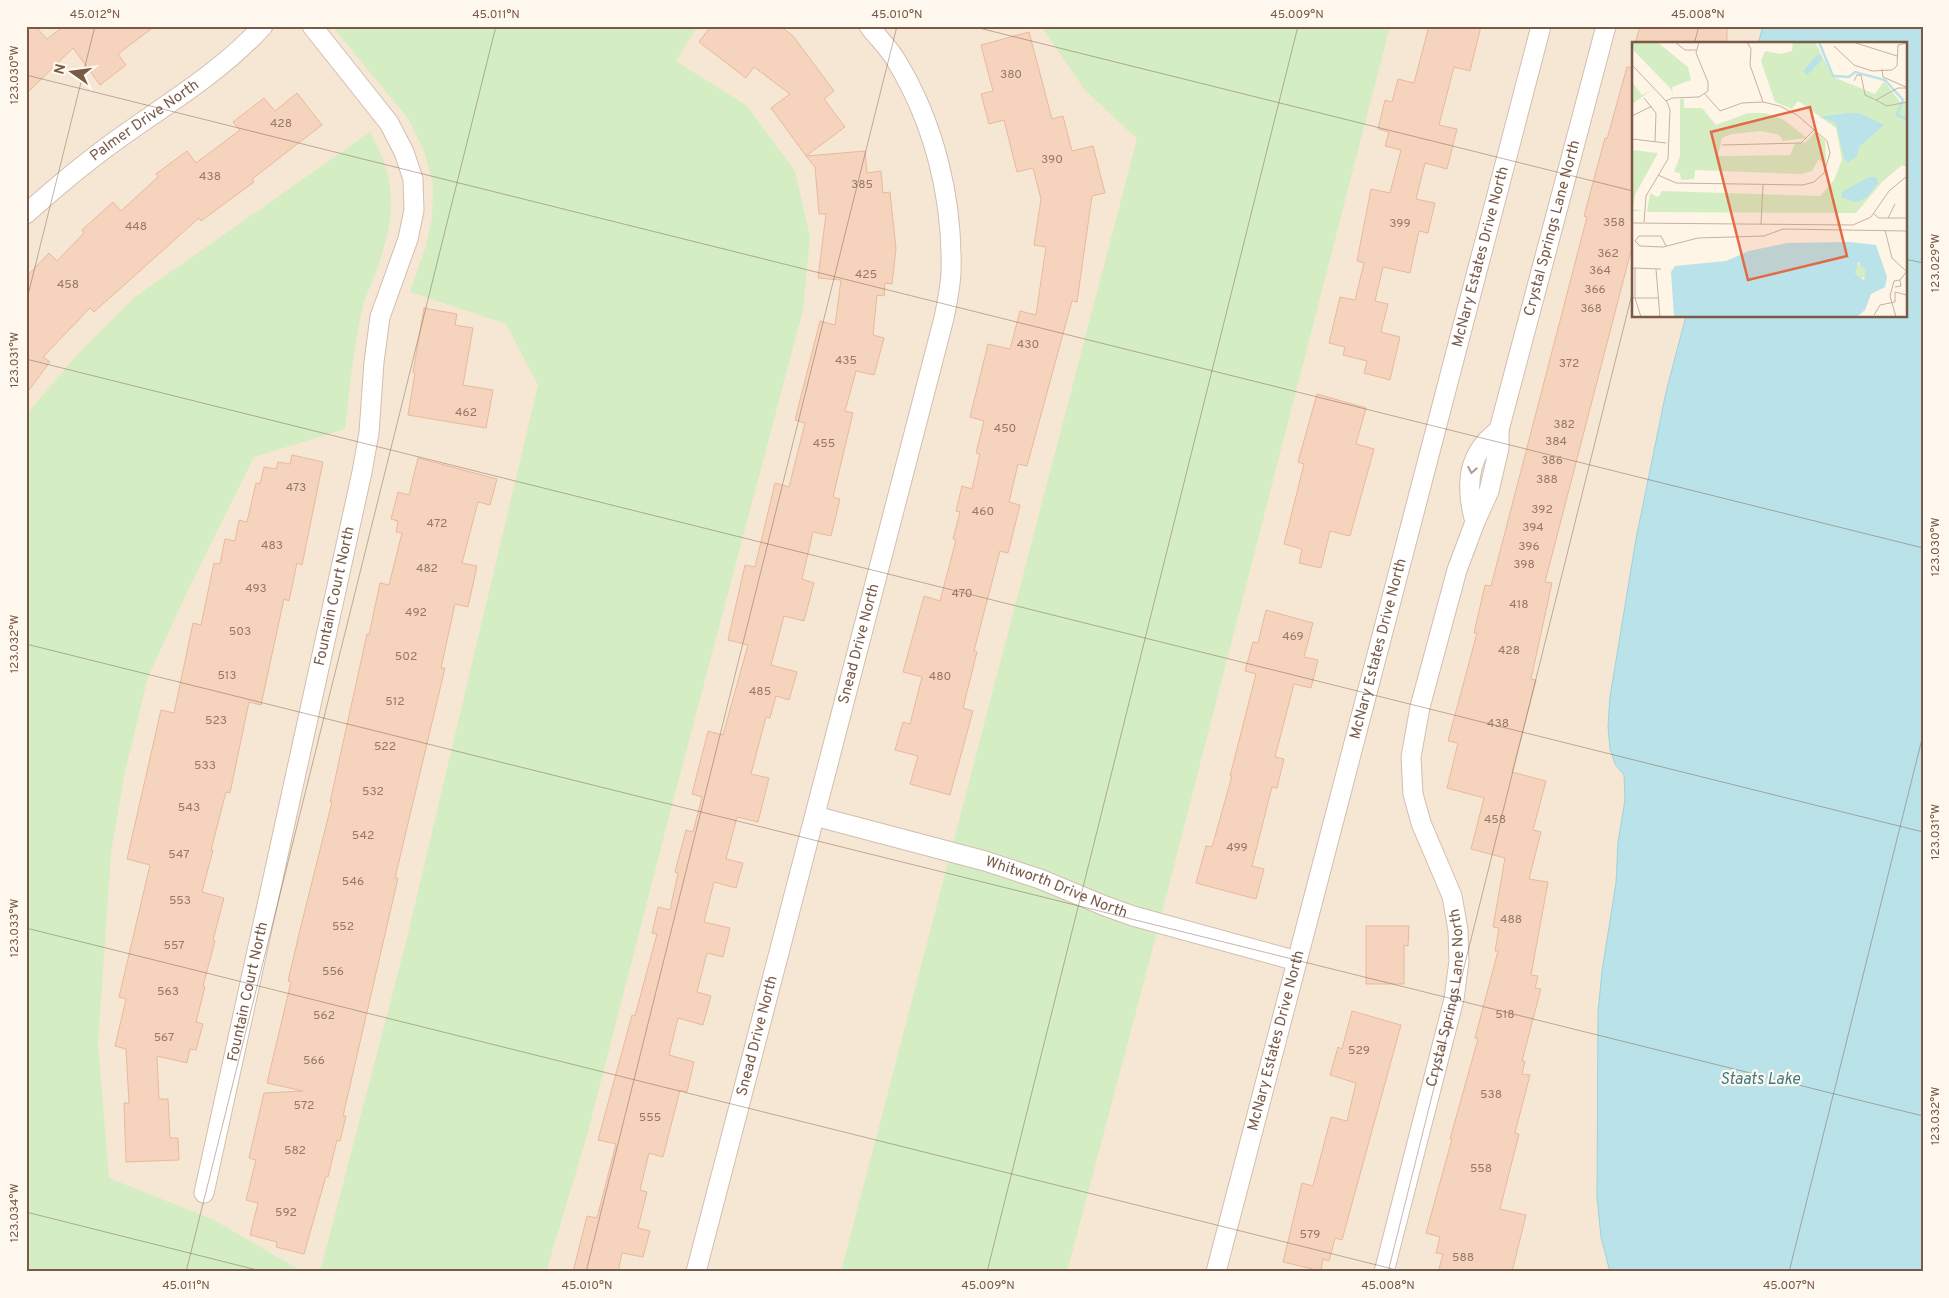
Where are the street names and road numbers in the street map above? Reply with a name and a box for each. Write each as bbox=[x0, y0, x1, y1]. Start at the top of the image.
street label: Palmer Drive North bbox=[86, 76, 203, 166]
street label: Crystal Springs Lane North bbox=[1520, 138, 1585, 318]
street label: McNary Estates Drive North bbox=[1448, 165, 1513, 349]
street label: Fountain Court North bbox=[310, 525, 359, 668]
street label: McNary Estates Drive North bbox=[1346, 556, 1411, 741]
street label: Snead Drive North bbox=[835, 582, 884, 706]
street label: Whitworth Drive North bbox=[983, 852, 1130, 923]
street label: Crystal Springs Lane North bbox=[1422, 907, 1469, 1089]
street label: Fountain Court North bbox=[224, 920, 273, 1063]
street label: McNary Estates Drive North bbox=[1244, 948, 1309, 1133]
street label: Snead Drive North bbox=[733, 974, 782, 1098]

